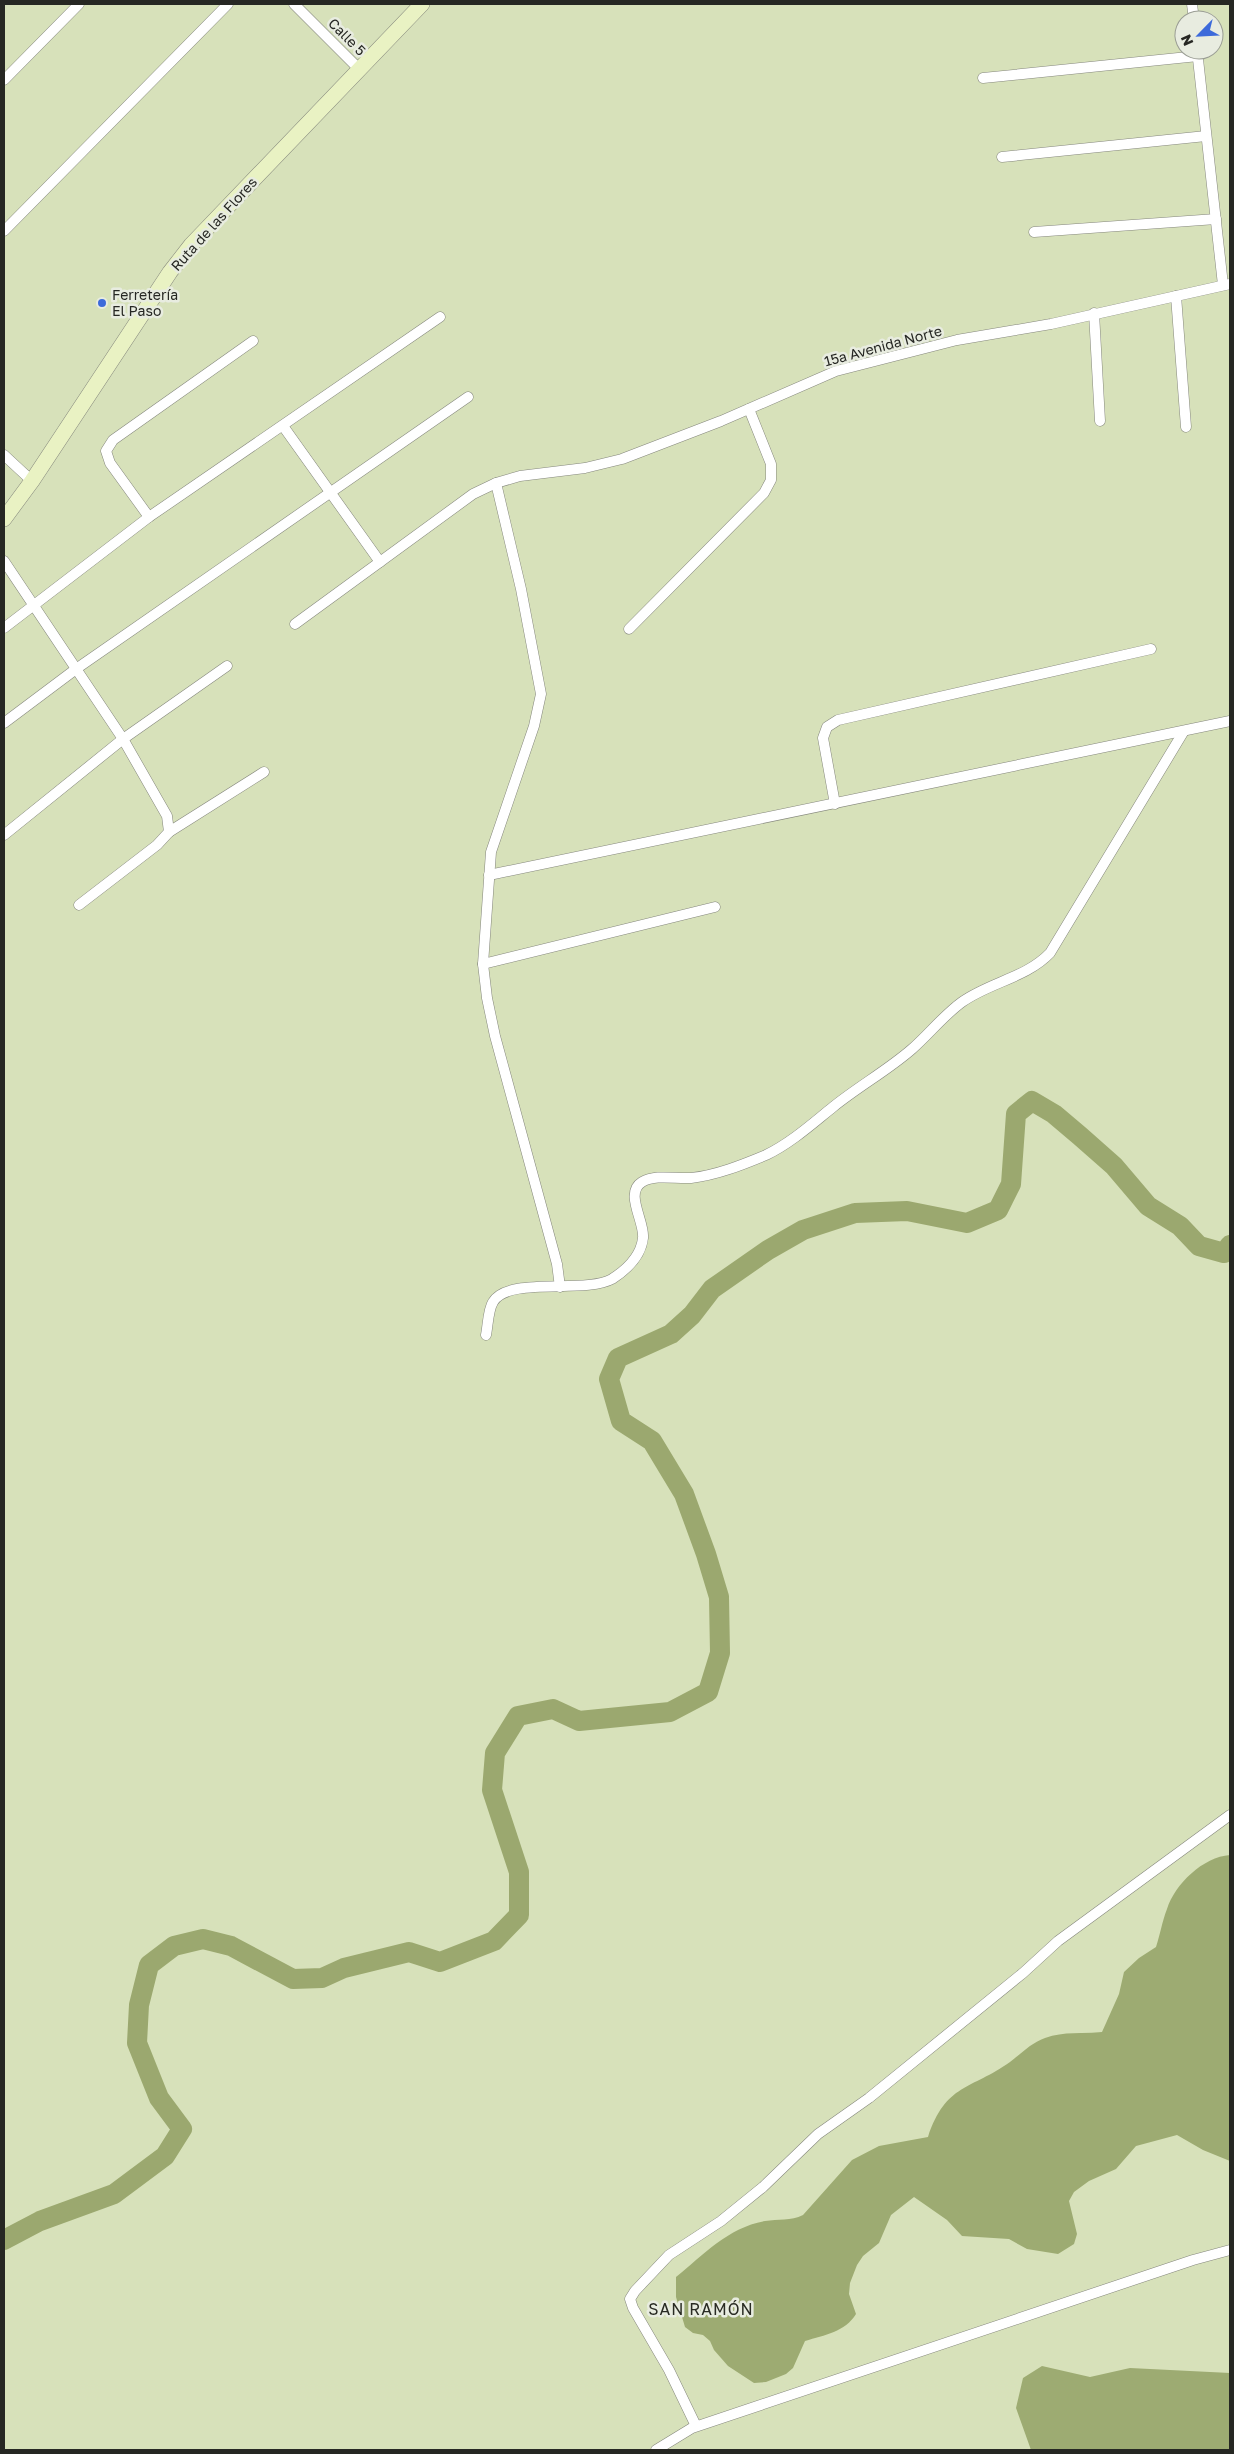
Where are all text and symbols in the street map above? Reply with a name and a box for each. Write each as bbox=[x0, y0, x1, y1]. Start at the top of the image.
north arrow bbox=[1174, 10, 1224, 60]
street label: Calle 5 bbox=[325, 14, 370, 59]
text: N bbox=[1177, 32, 1197, 49]
street label: Ruta de las Flores bbox=[167, 173, 260, 274]
place label: Ferretería El Paso bbox=[112, 286, 178, 319]
marker: Ferretería El Paso bbox=[96, 297, 108, 309]
street label: 15a Avenida Norte bbox=[822, 322, 944, 369]
district label: SAN RAMÓN bbox=[648, 2299, 754, 2319]

